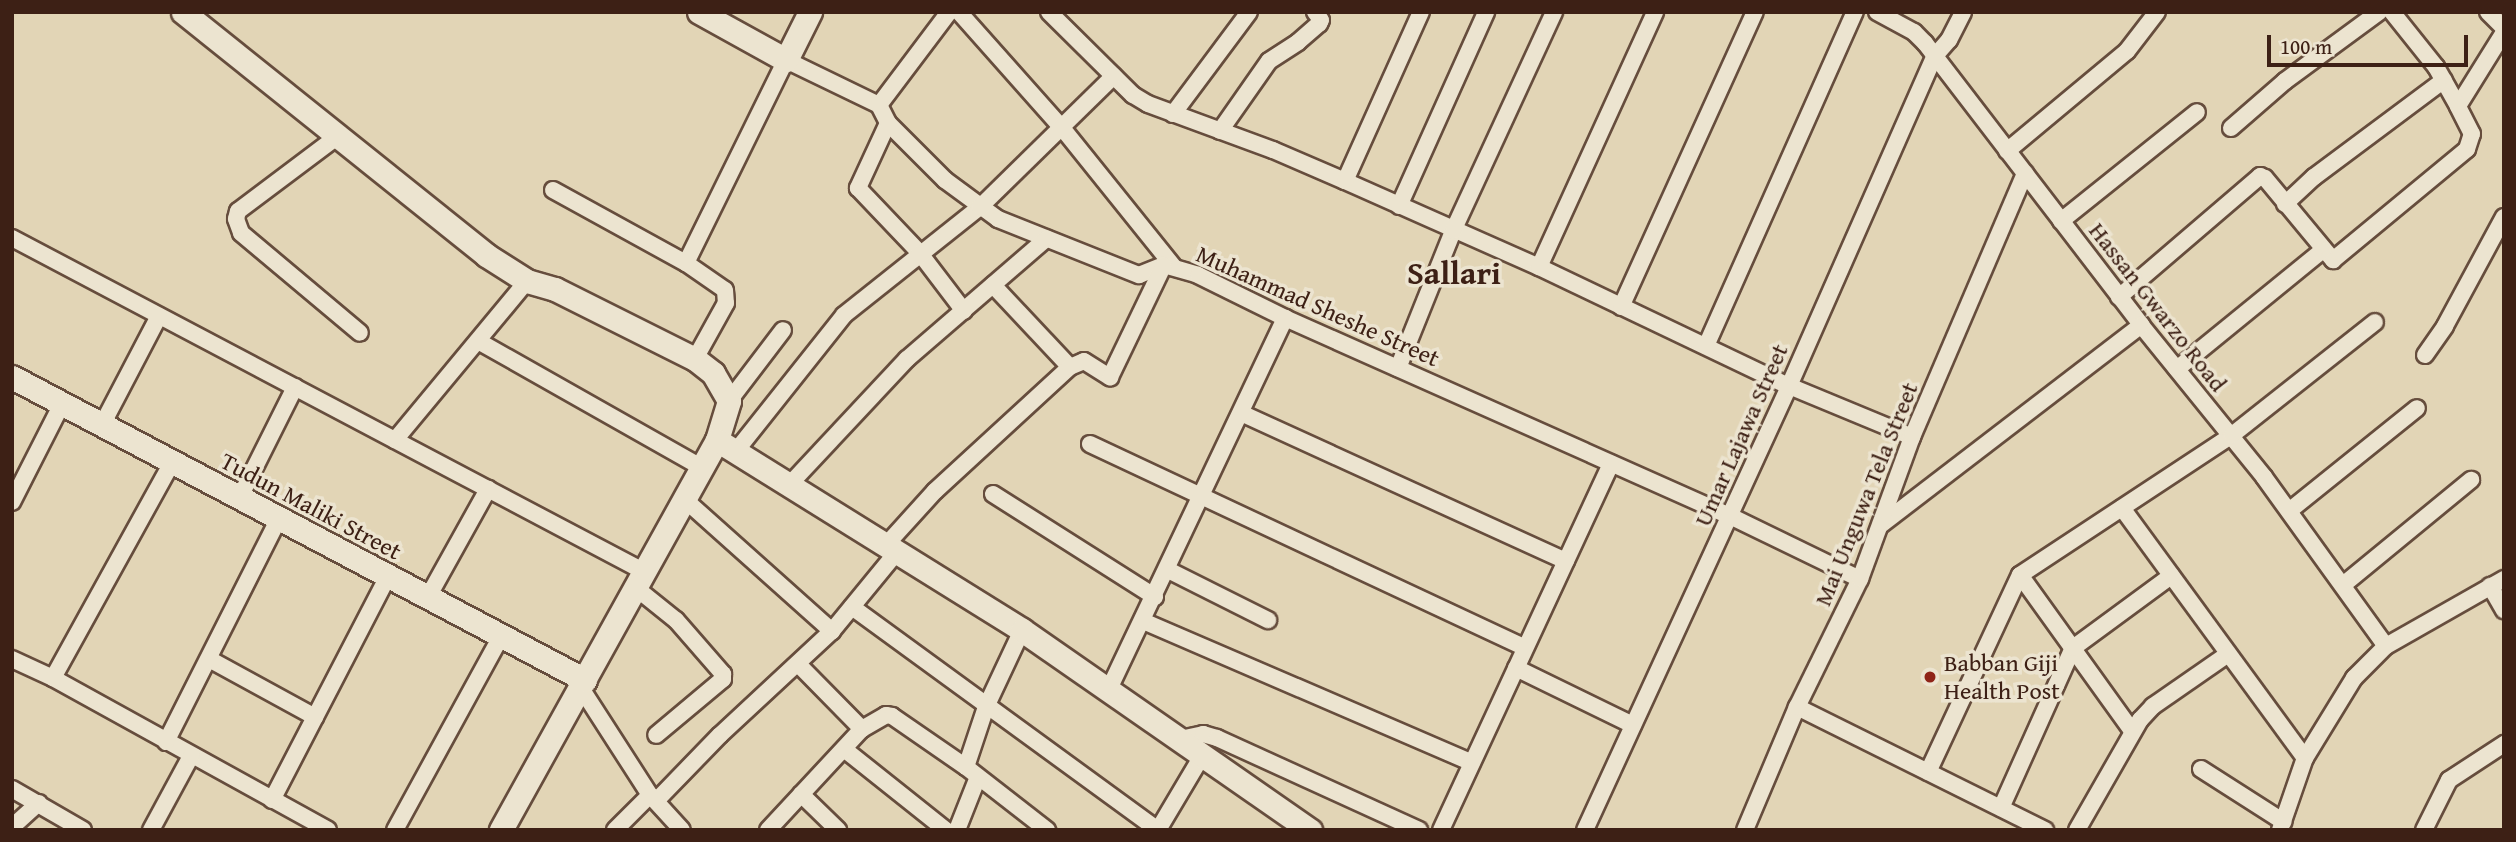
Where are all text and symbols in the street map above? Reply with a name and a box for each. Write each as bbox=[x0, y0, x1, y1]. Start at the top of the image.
scale bar bbox=[2271, 21, 2472, 65]
text: 100 m bbox=[2280, 31, 2332, 62]
street label: Hassan Gwarzo Road bbox=[2083, 217, 2233, 397]
street label: Muhammad Sheshe Street bbox=[1192, 239, 1444, 373]
district label: Sallari bbox=[1407, 254, 1501, 292]
street label: Umar Lajawa Street bbox=[1688, 339, 1794, 531]
street label: Mai Unguwa Tela Street bbox=[1808, 378, 1924, 610]
street label: Tudun Maliki Street bbox=[216, 446, 406, 566]
place label: Babban Giji Health Post bbox=[1944, 649, 2060, 705]
marker: Babban Giji Health Post bbox=[1922, 669, 1938, 685]

